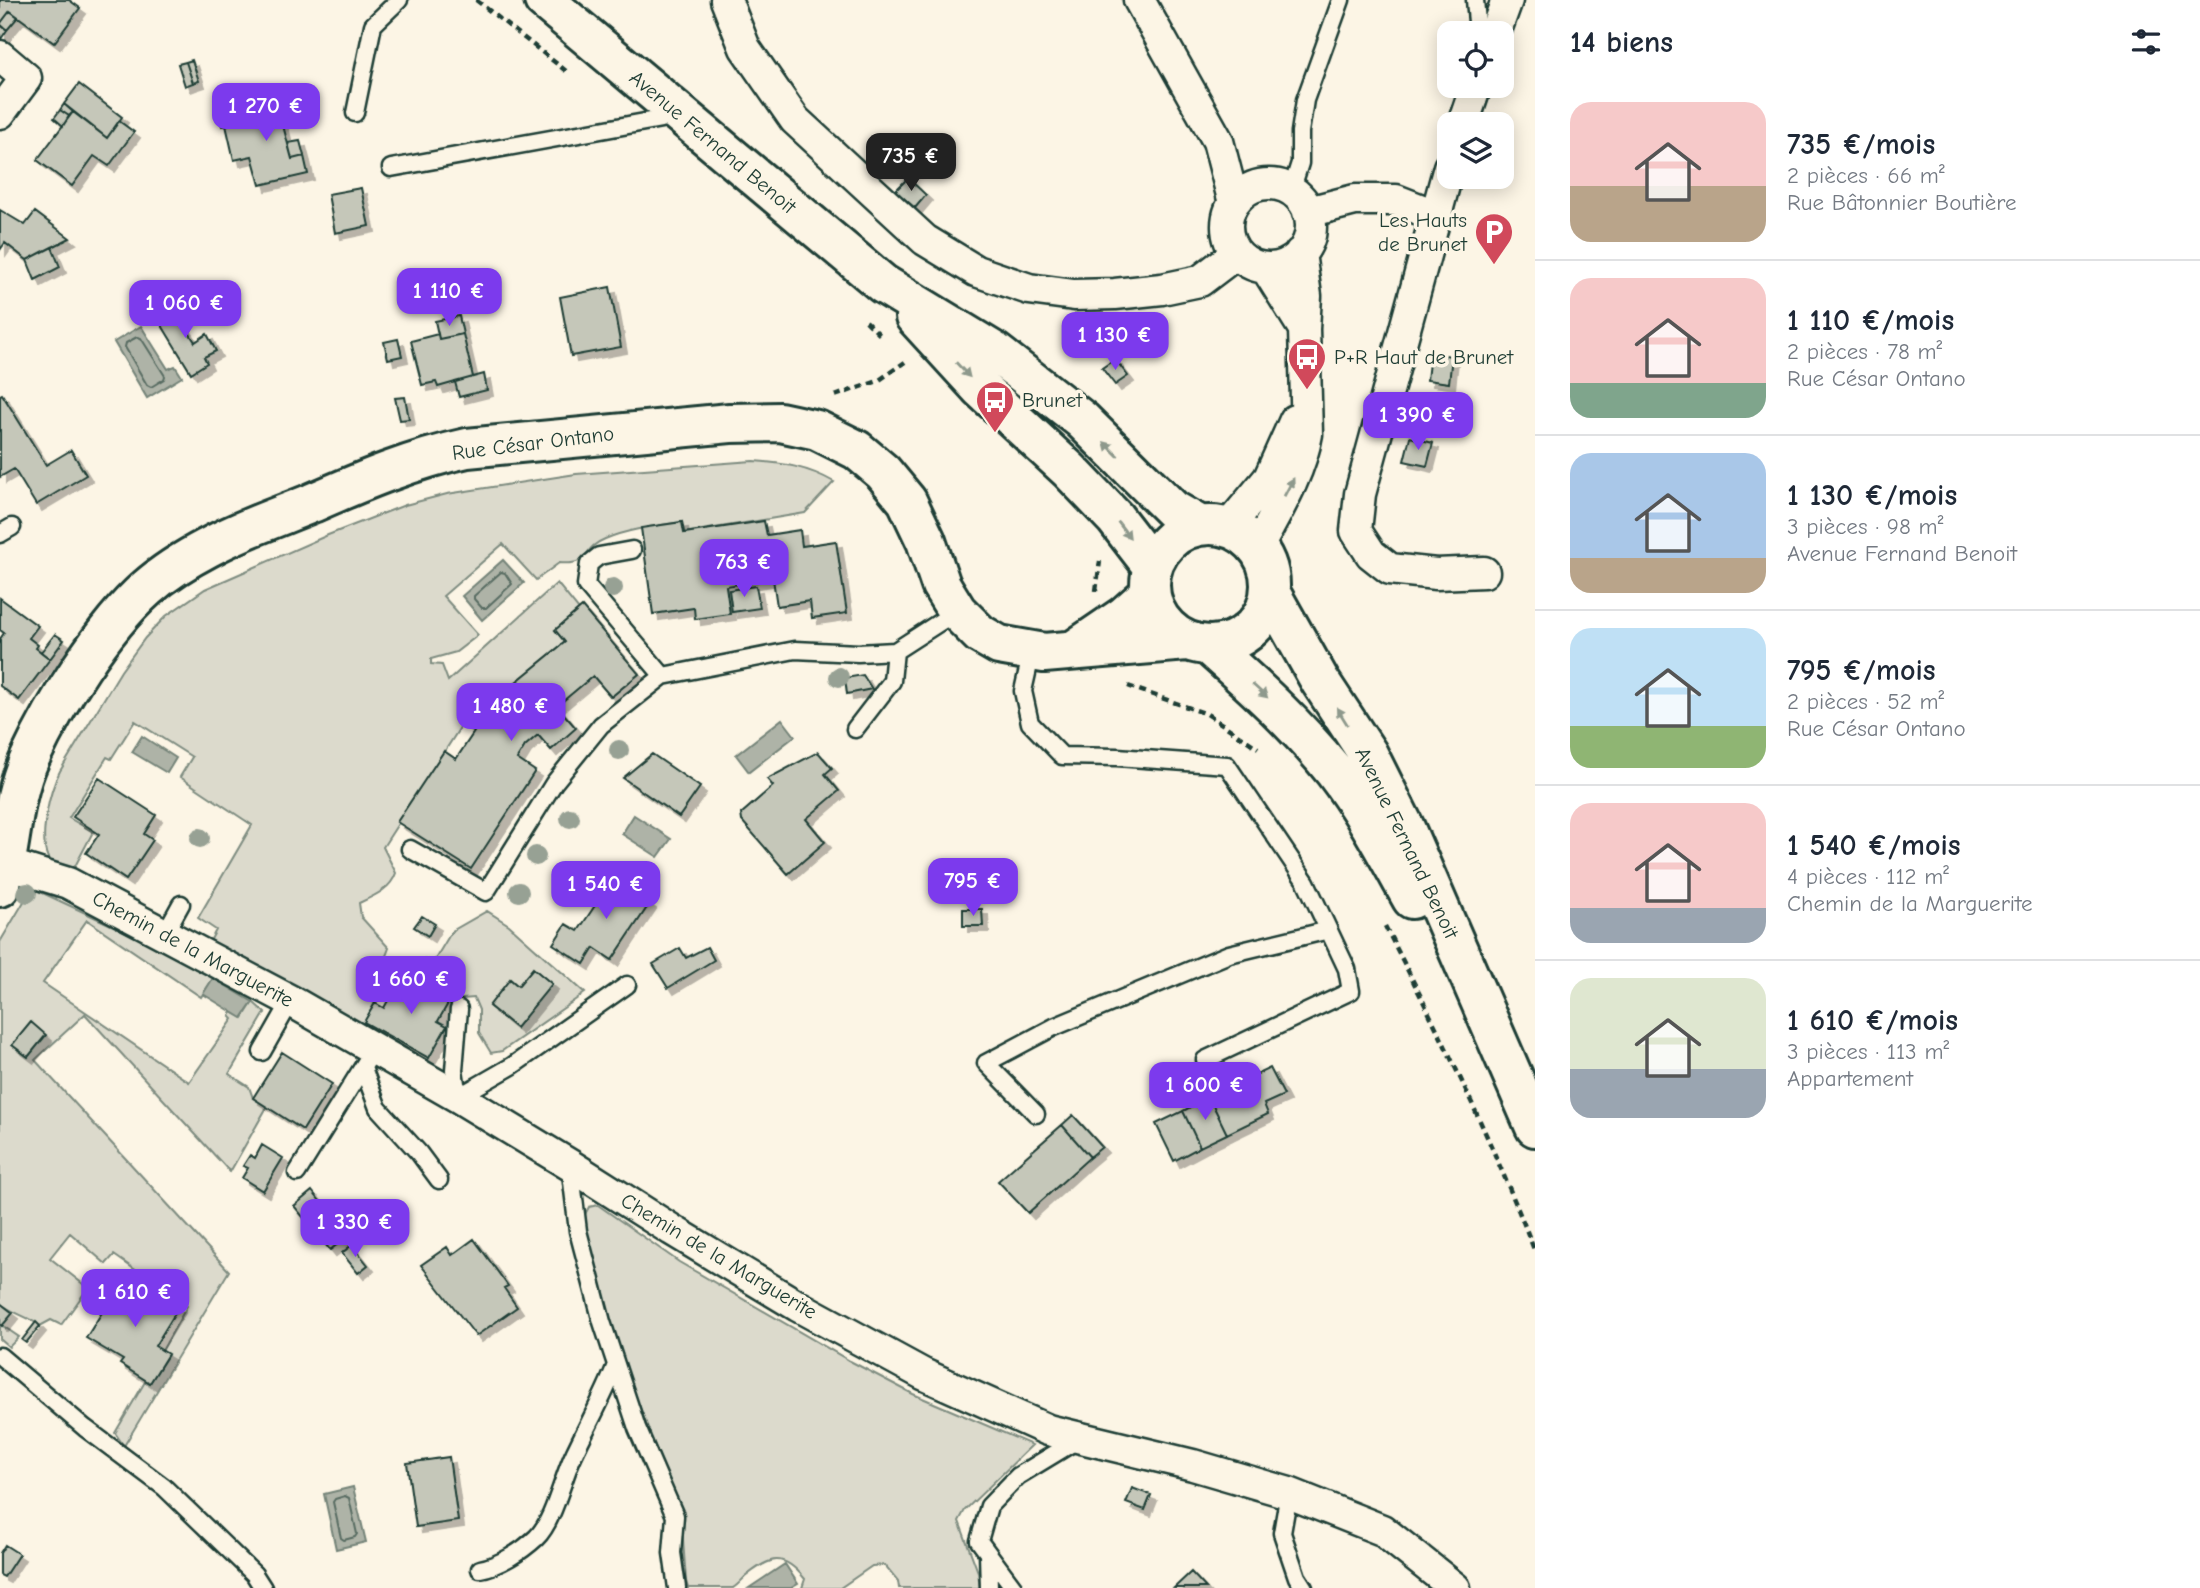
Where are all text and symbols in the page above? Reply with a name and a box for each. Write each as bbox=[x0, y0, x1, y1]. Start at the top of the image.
map controls bbox=[1437, 21, 1514, 189]
button: locate bbox=[1437, 21, 1514, 98]
icon: filters bbox=[2127, 23, 2165, 61]
text: 14 biens bbox=[1570, 25, 1673, 60]
street label: Avenue Fernand Benoit bbox=[625, 65, 802, 219]
pin: 1 270 € bbox=[201, 83, 331, 143]
text: 1 270 € bbox=[228, 92, 304, 119]
button: layers bbox=[1437, 112, 1514, 189]
text: 735 €/mois bbox=[1787, 127, 1935, 162]
icon: home bbox=[1626, 130, 1710, 214]
pin: 735 € bbox=[862, 134, 960, 193]
text: 735 € bbox=[882, 142, 940, 169]
text: 2 pièces · 66 m² bbox=[1787, 162, 1945, 189]
text: Rue Bâtonnier Boutière bbox=[1787, 189, 2017, 216]
place label: Les Hauts de Brunet bbox=[1378, 208, 1468, 256]
parking icon: Les Hauts de Brunet bbox=[1473, 211, 1515, 266]
pin: 1 110 € bbox=[384, 268, 514, 328]
text: 1 110 € bbox=[413, 277, 485, 304]
pin: 1 060 € bbox=[120, 280, 250, 340]
text: 1 060 € bbox=[145, 289, 225, 316]
text: 1 110 €/mois bbox=[1787, 303, 1954, 338]
icon: home bbox=[1626, 306, 1710, 390]
pin: 1 130 € bbox=[1050, 312, 1180, 372]
text: 1 130 € bbox=[1078, 321, 1152, 348]
bus stop icon: P+R Haut de Brunet bbox=[1286, 336, 1328, 391]
text: 2 pièces · 78 m² bbox=[1787, 338, 1942, 365]
place label: P+R Haut de Brunet bbox=[1334, 345, 1514, 369]
one-way arrow bbox=[955, 361, 972, 378]
text: Rue César Ontano bbox=[1787, 365, 1966, 392]
bus stop icon: Brunet bbox=[974, 379, 1016, 434]
place label: Brunet bbox=[1022, 388, 1083, 412]
pin: 1 390 € bbox=[1353, 392, 1483, 452]
text: 1 390 € bbox=[1379, 401, 1457, 428]
street label: Rue César Ontano bbox=[451, 421, 615, 465]
one-way arrow bbox=[1103, 441, 1119, 458]
one-way arrow bbox=[1284, 477, 1295, 497]
text: 1 130 €/mois bbox=[1787, 478, 1957, 513]
icon: home bbox=[1626, 481, 1710, 565]
text: 3 pièces · 98 m² bbox=[1787, 513, 1943, 540]
one-way arrow bbox=[1116, 521, 1131, 539]
pin: 763 € bbox=[695, 540, 793, 599]
text: Avenue Fernand Benoit bbox=[1787, 540, 2017, 567]
text: 763 € bbox=[716, 548, 772, 575]
text: 795 €/mois bbox=[1787, 653, 1935, 688]
icon: home bbox=[1626, 656, 1710, 740]
one-way arrow bbox=[1251, 683, 1269, 699]
pin: 1 480 € bbox=[446, 684, 576, 743]
text: 2 pièces · 52 m² bbox=[1787, 688, 1944, 715]
text: 1 480 € bbox=[473, 692, 549, 719]
one-way arrow bbox=[1336, 706, 1349, 726]
text: Rue César Ontano bbox=[1787, 715, 1966, 742]
street label: Avenue Fernand Benoit bbox=[1350, 743, 1464, 944]
text: 1 540 €/mois bbox=[1787, 828, 1961, 863]
icon: home bbox=[1626, 831, 1710, 915]
pin: 795 € bbox=[924, 858, 1022, 918]
pin: 1 540 € bbox=[541, 862, 671, 921]
text: 4 pièces · 112 m² bbox=[1787, 863, 1949, 890]
text: 795 € bbox=[944, 867, 1002, 894]
text: 1 540 € bbox=[567, 870, 645, 897]
street label: Chemin de la Marguerite bbox=[88, 886, 298, 1012]
text: Chemin de la Marguerite bbox=[1787, 890, 2032, 917]
pin: 1 660 € bbox=[346, 956, 476, 1016]
text: 1 660 € bbox=[372, 965, 450, 992]
text: 1 610 €/mois bbox=[1787, 1003, 1958, 1038]
icon: home bbox=[1626, 1006, 1710, 1090]
text: 3 pièces · 113 m² bbox=[1787, 1038, 1949, 1065]
pin: 1 600 € bbox=[1140, 1062, 1270, 1122]
text: Appartement bbox=[1787, 1065, 1913, 1092]
text: 1 600 € bbox=[1165, 1071, 1245, 1098]
street label: Chemin de la Marguerite bbox=[617, 1188, 821, 1324]
pin: 1 330 € bbox=[290, 1200, 420, 1259]
text: 1 330 € bbox=[316, 1208, 394, 1235]
pin: 1 610 € bbox=[70, 1270, 200, 1329]
text: 1 610 € bbox=[97, 1278, 173, 1305]

